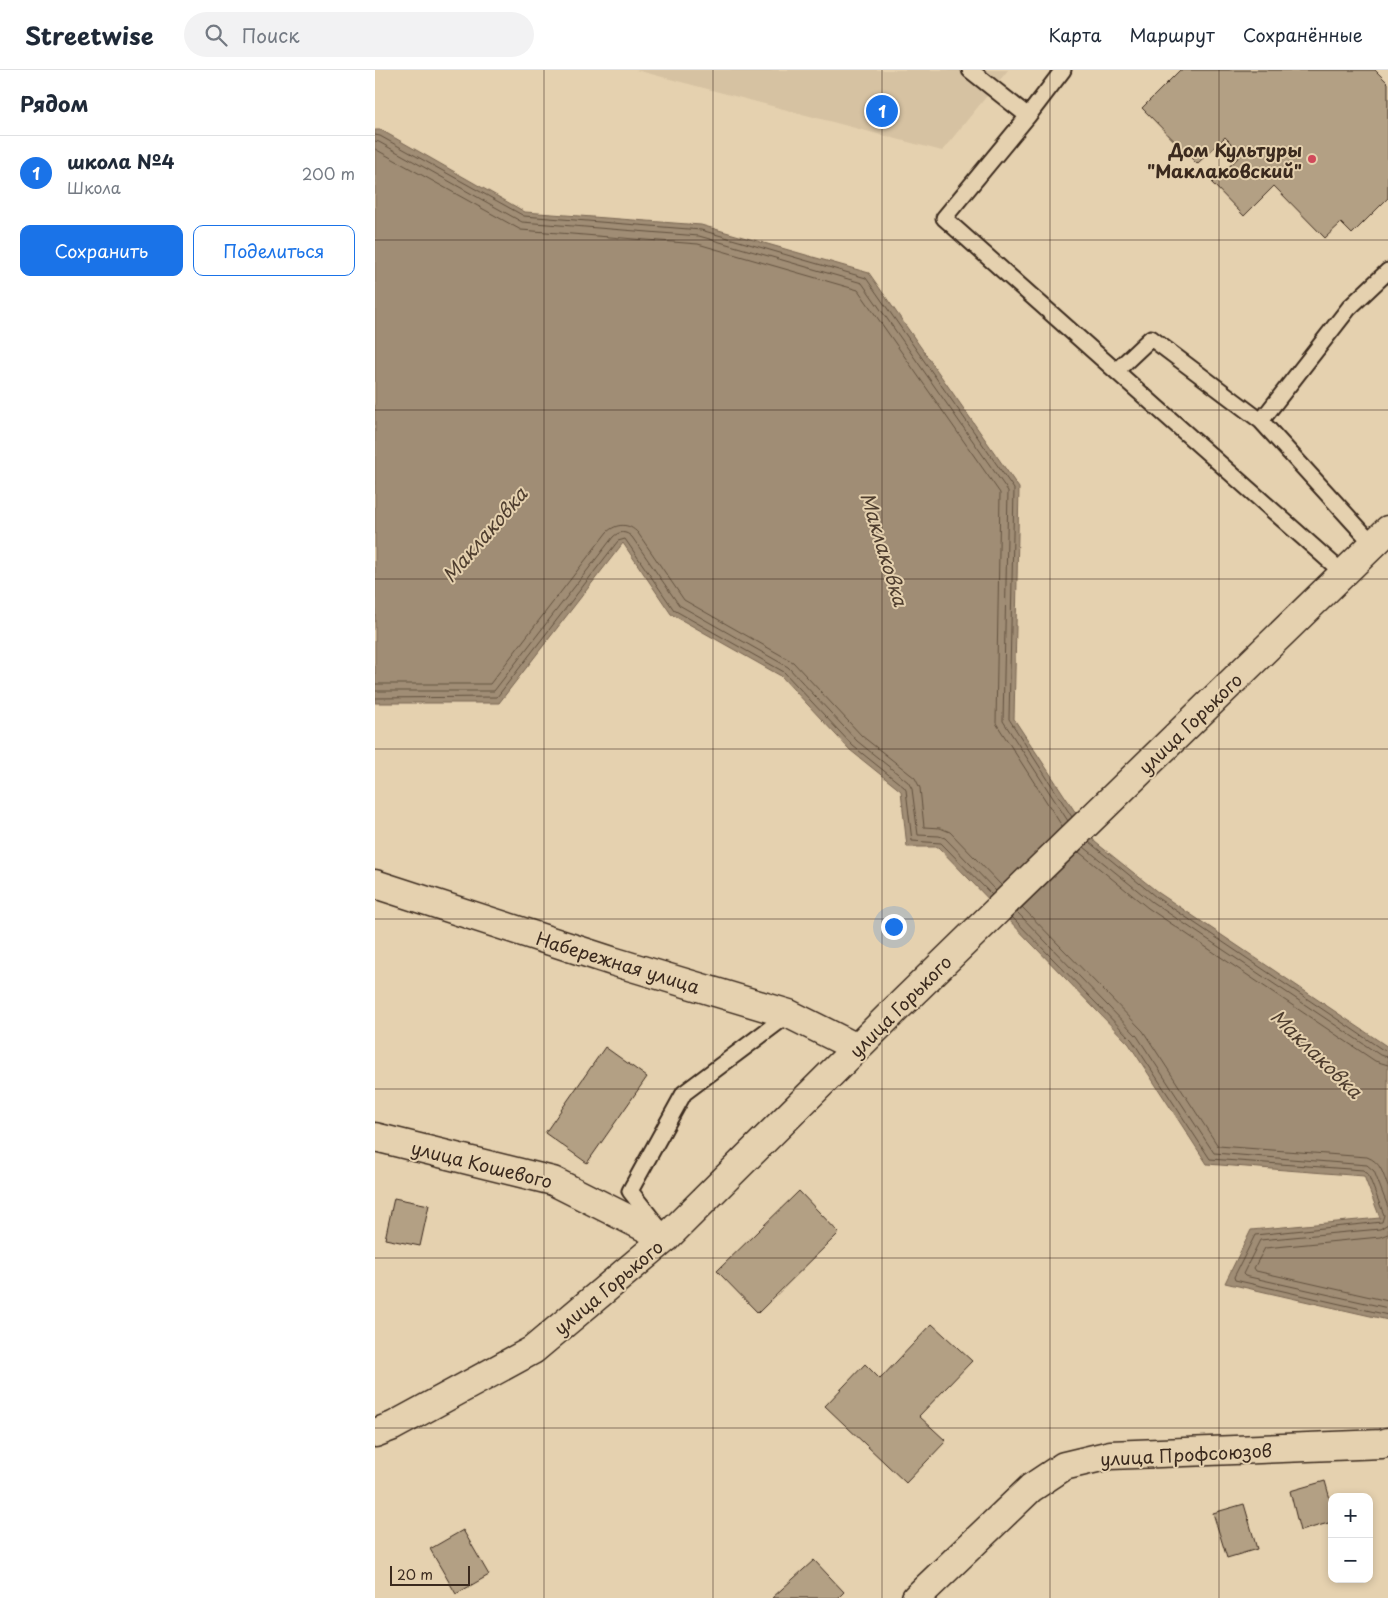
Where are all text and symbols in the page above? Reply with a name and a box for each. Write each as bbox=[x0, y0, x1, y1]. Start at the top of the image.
search box bbox=[184, 12, 534, 57]
text: Streetwise bbox=[25, 17, 154, 53]
icon: search bbox=[202, 21, 230, 49]
text: Поиск bbox=[242, 21, 299, 49]
text: Карта bbox=[1049, 21, 1101, 48]
text: Маршрут bbox=[1129, 21, 1215, 48]
text: Сохранённые bbox=[1243, 21, 1363, 48]
text: Рядом bbox=[20, 87, 88, 119]
pin: 1 bbox=[866, 92, 898, 130]
place label: Дом Культуры "Маклаковский" bbox=[1147, 136, 1302, 184]
text: школа №4 bbox=[67, 147, 175, 175]
marker: Дом Культуры "Маклаковский" bbox=[1306, 153, 1318, 165]
text: 1 bbox=[32, 161, 40, 185]
text: 200 m bbox=[302, 161, 355, 185]
text: Школа bbox=[67, 175, 121, 199]
button: Сохранить bbox=[20, 225, 183, 276]
button: Поделиться bbox=[193, 225, 355, 276]
water label: Маклаковка bbox=[435, 480, 534, 588]
water label: Маклаковка bbox=[854, 489, 916, 610]
street label: улица Горького bbox=[1132, 666, 1248, 780]
your location bbox=[881, 914, 907, 940]
street label: Набережная улица bbox=[533, 924, 704, 1000]
street label: улица Горького bbox=[843, 949, 957, 1063]
water label: Маклаковка bbox=[1265, 1002, 1370, 1105]
street label: улица Кошевого bbox=[409, 1133, 555, 1195]
street label: улица Горького bbox=[547, 1233, 669, 1341]
street label: улица Профсоюзов bbox=[1099, 1436, 1273, 1472]
map controls bbox=[1328, 1493, 1373, 1583]
button: + bbox=[1328, 1493, 1373, 1538]
button: − bbox=[1328, 1538, 1373, 1583]
scale bar bbox=[390, 1563, 470, 1586]
text: 20 m bbox=[397, 1564, 433, 1585]

